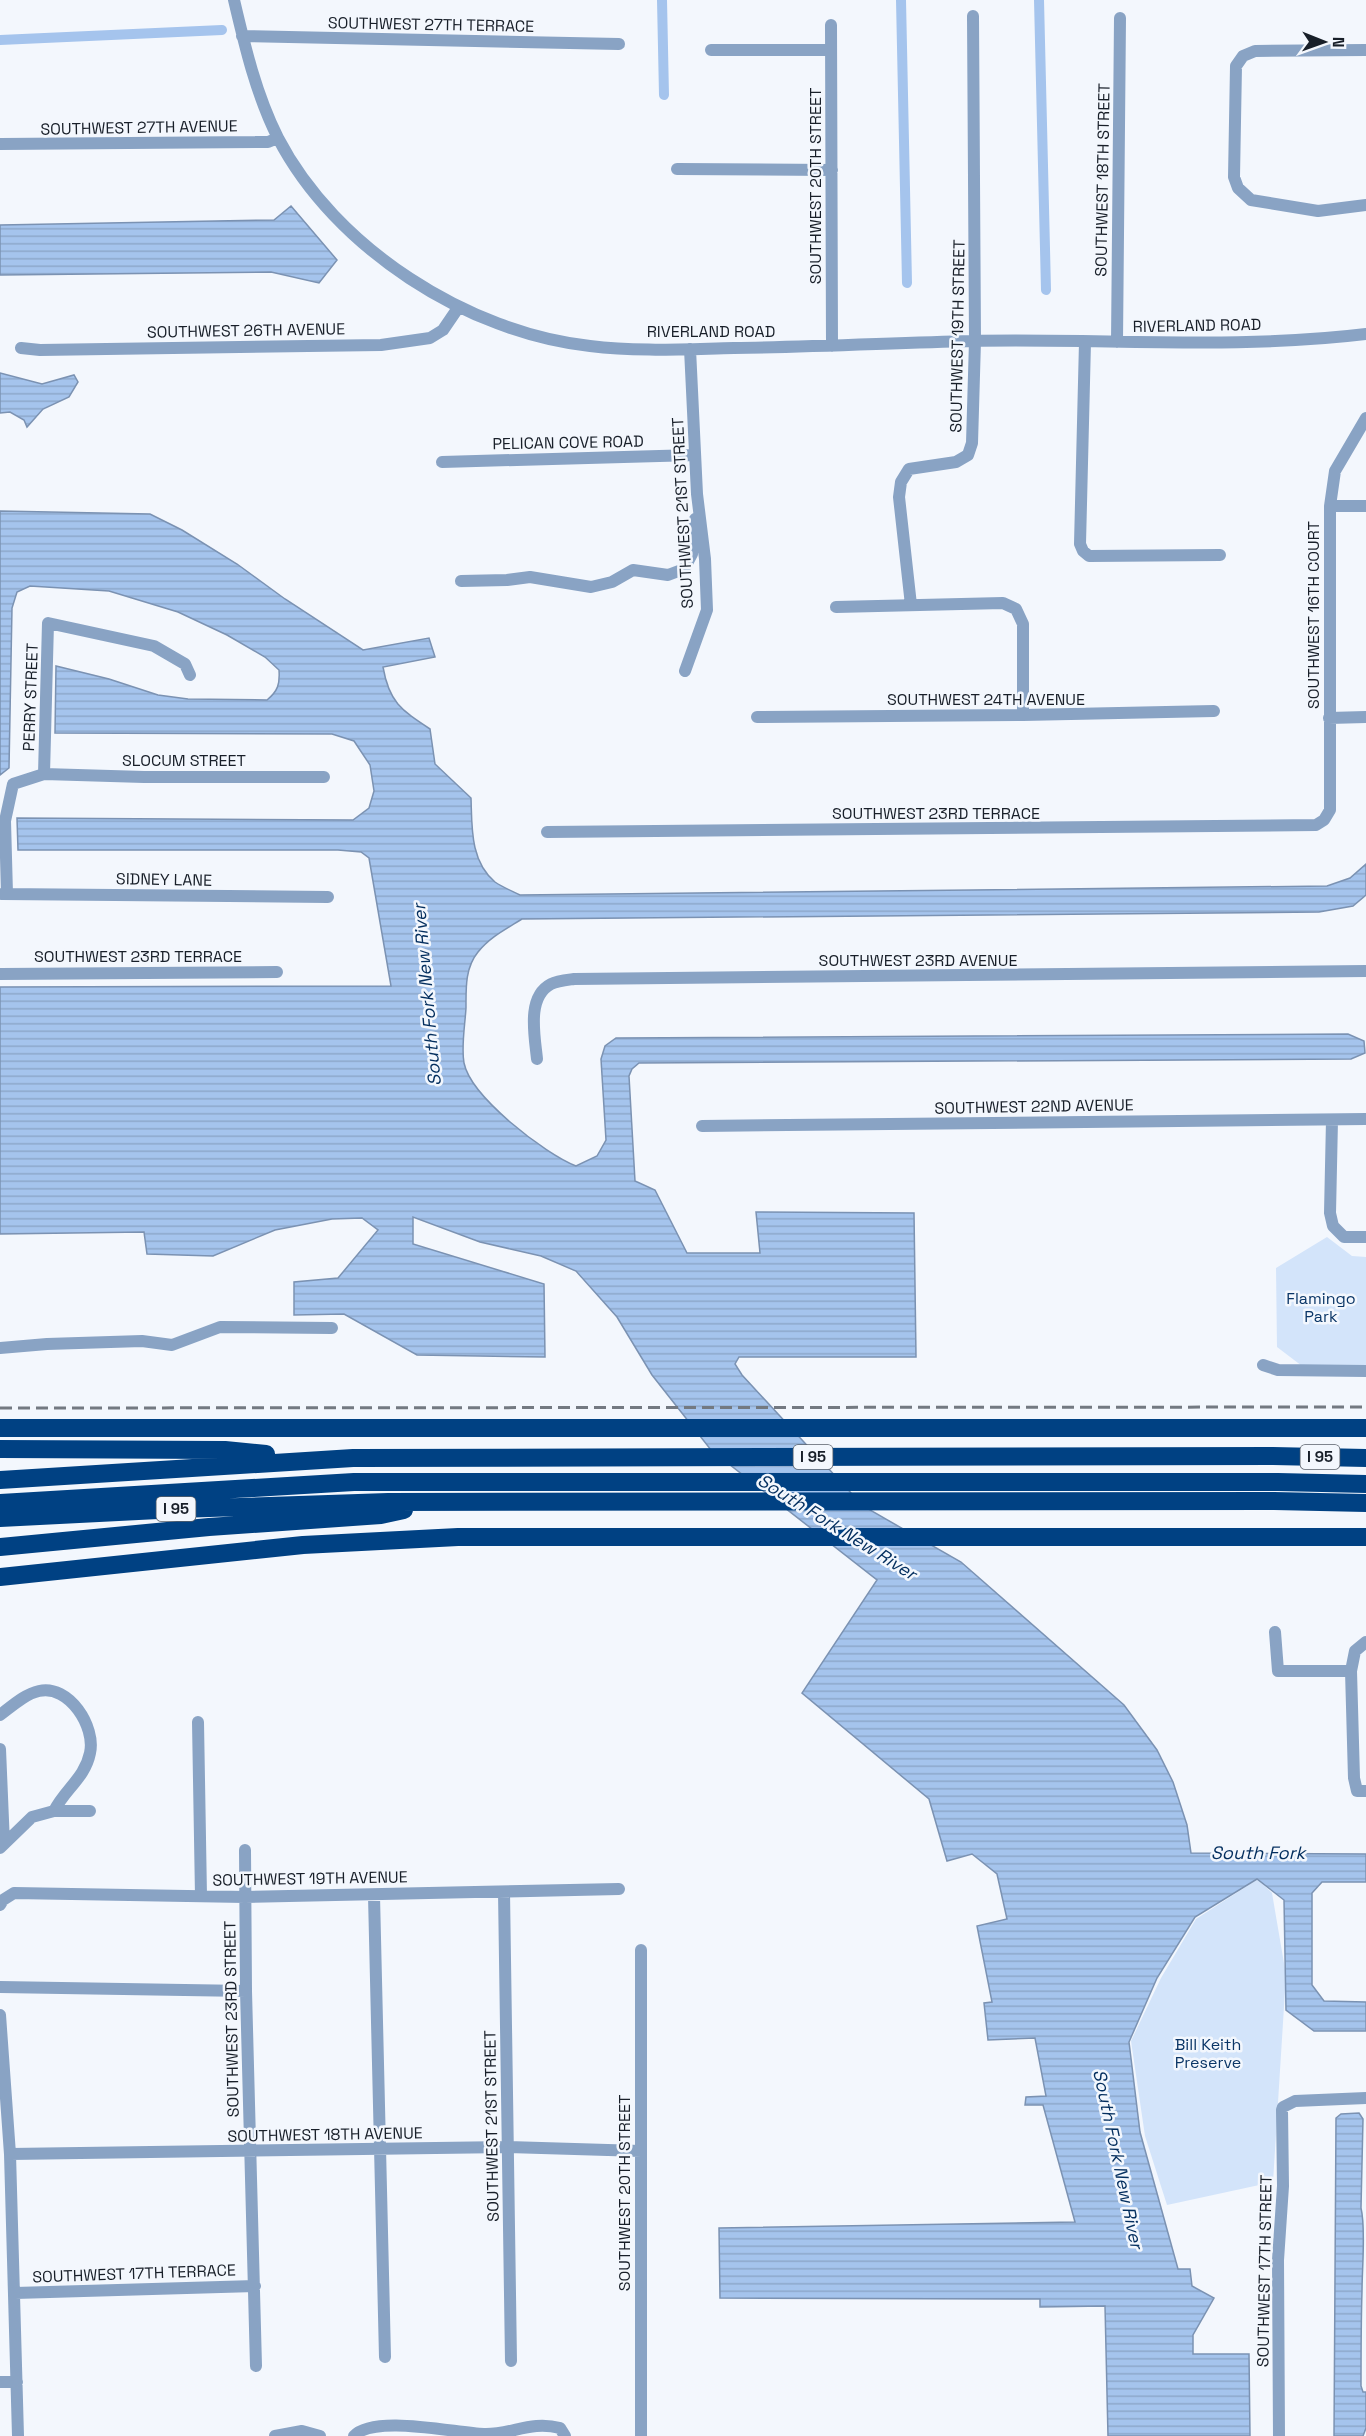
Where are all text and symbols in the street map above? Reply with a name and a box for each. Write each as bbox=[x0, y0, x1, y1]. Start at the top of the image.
street label: SOUTHWEST 27TH TERRACE bbox=[328, 12, 534, 37]
north arrow bbox=[1294, 12, 1354, 72]
text: N bbox=[1328, 37, 1349, 48]
street label: SOUTHWEST 18TH STREET bbox=[1090, 83, 1115, 277]
street label: SOUTHWEST 20TH STREET bbox=[805, 88, 826, 284]
street label: SOUTHWEST 27TH AVENUE bbox=[40, 115, 238, 140]
street label: SOUTHWEST 19TH STREET bbox=[945, 239, 970, 433]
street label: RIVERLAND ROAD bbox=[1133, 314, 1261, 337]
street label: SOUTHWEST 26TH AVENUE bbox=[147, 318, 345, 343]
street label: RIVERLAND ROAD bbox=[647, 321, 775, 342]
street label: SOUTHWEST 21ST STREET bbox=[667, 417, 698, 609]
street label: PELICAN COVE ROAD bbox=[492, 431, 644, 454]
street label: SOUTHWEST 16TH COURT bbox=[1303, 521, 1324, 709]
street label: PERRY STREET bbox=[18, 642, 43, 752]
street label: SOUTHWEST 24TH AVENUE bbox=[887, 689, 1085, 710]
street label: SLOCUM STREET bbox=[122, 750, 246, 771]
street label: SOUTHWEST 23RD TERRACE bbox=[832, 803, 1040, 824]
street label: SIDNEY LANE bbox=[116, 868, 212, 891]
water label: South Fork New River bbox=[407, 901, 446, 1087]
street label: SOUTHWEST 23RD TERRACE bbox=[34, 946, 242, 967]
street label: SOUTHWEST 23RD AVENUE bbox=[819, 950, 1017, 971]
street label: SOUTHWEST 22ND AVENUE bbox=[934, 1094, 1134, 1119]
park label: Flamingo Park bbox=[1286, 1288, 1356, 1327]
road number: I 95 bbox=[794, 1445, 832, 1469]
road number: I 95 bbox=[1300, 1445, 1340, 1469]
water label: South Fork New River bbox=[754, 1468, 923, 1586]
road number: I 95 bbox=[156, 1497, 195, 1521]
water label: South Fork bbox=[1211, 1841, 1307, 1864]
street label: SOUTHWEST 19TH AVENUE bbox=[212, 1866, 408, 1891]
street label: SOUTHWEST 23RD STREET bbox=[219, 1920, 244, 2118]
street label: SOUTHWEST 21ST STREET bbox=[479, 2030, 504, 2222]
park label: Bill Keith Preserve bbox=[1175, 2034, 1241, 2073]
water label: South Fork New River bbox=[1088, 2067, 1149, 2253]
street label: SOUTHWEST 20TH STREET bbox=[614, 2095, 635, 2291]
street label: SOUTHWEST 18TH AVENUE bbox=[227, 2122, 423, 2147]
street label: SOUTHWEST 17TH STREET bbox=[1252, 2175, 1277, 2367]
street label: SOUTHWEST 17TH TERRACE bbox=[32, 2259, 236, 2288]

